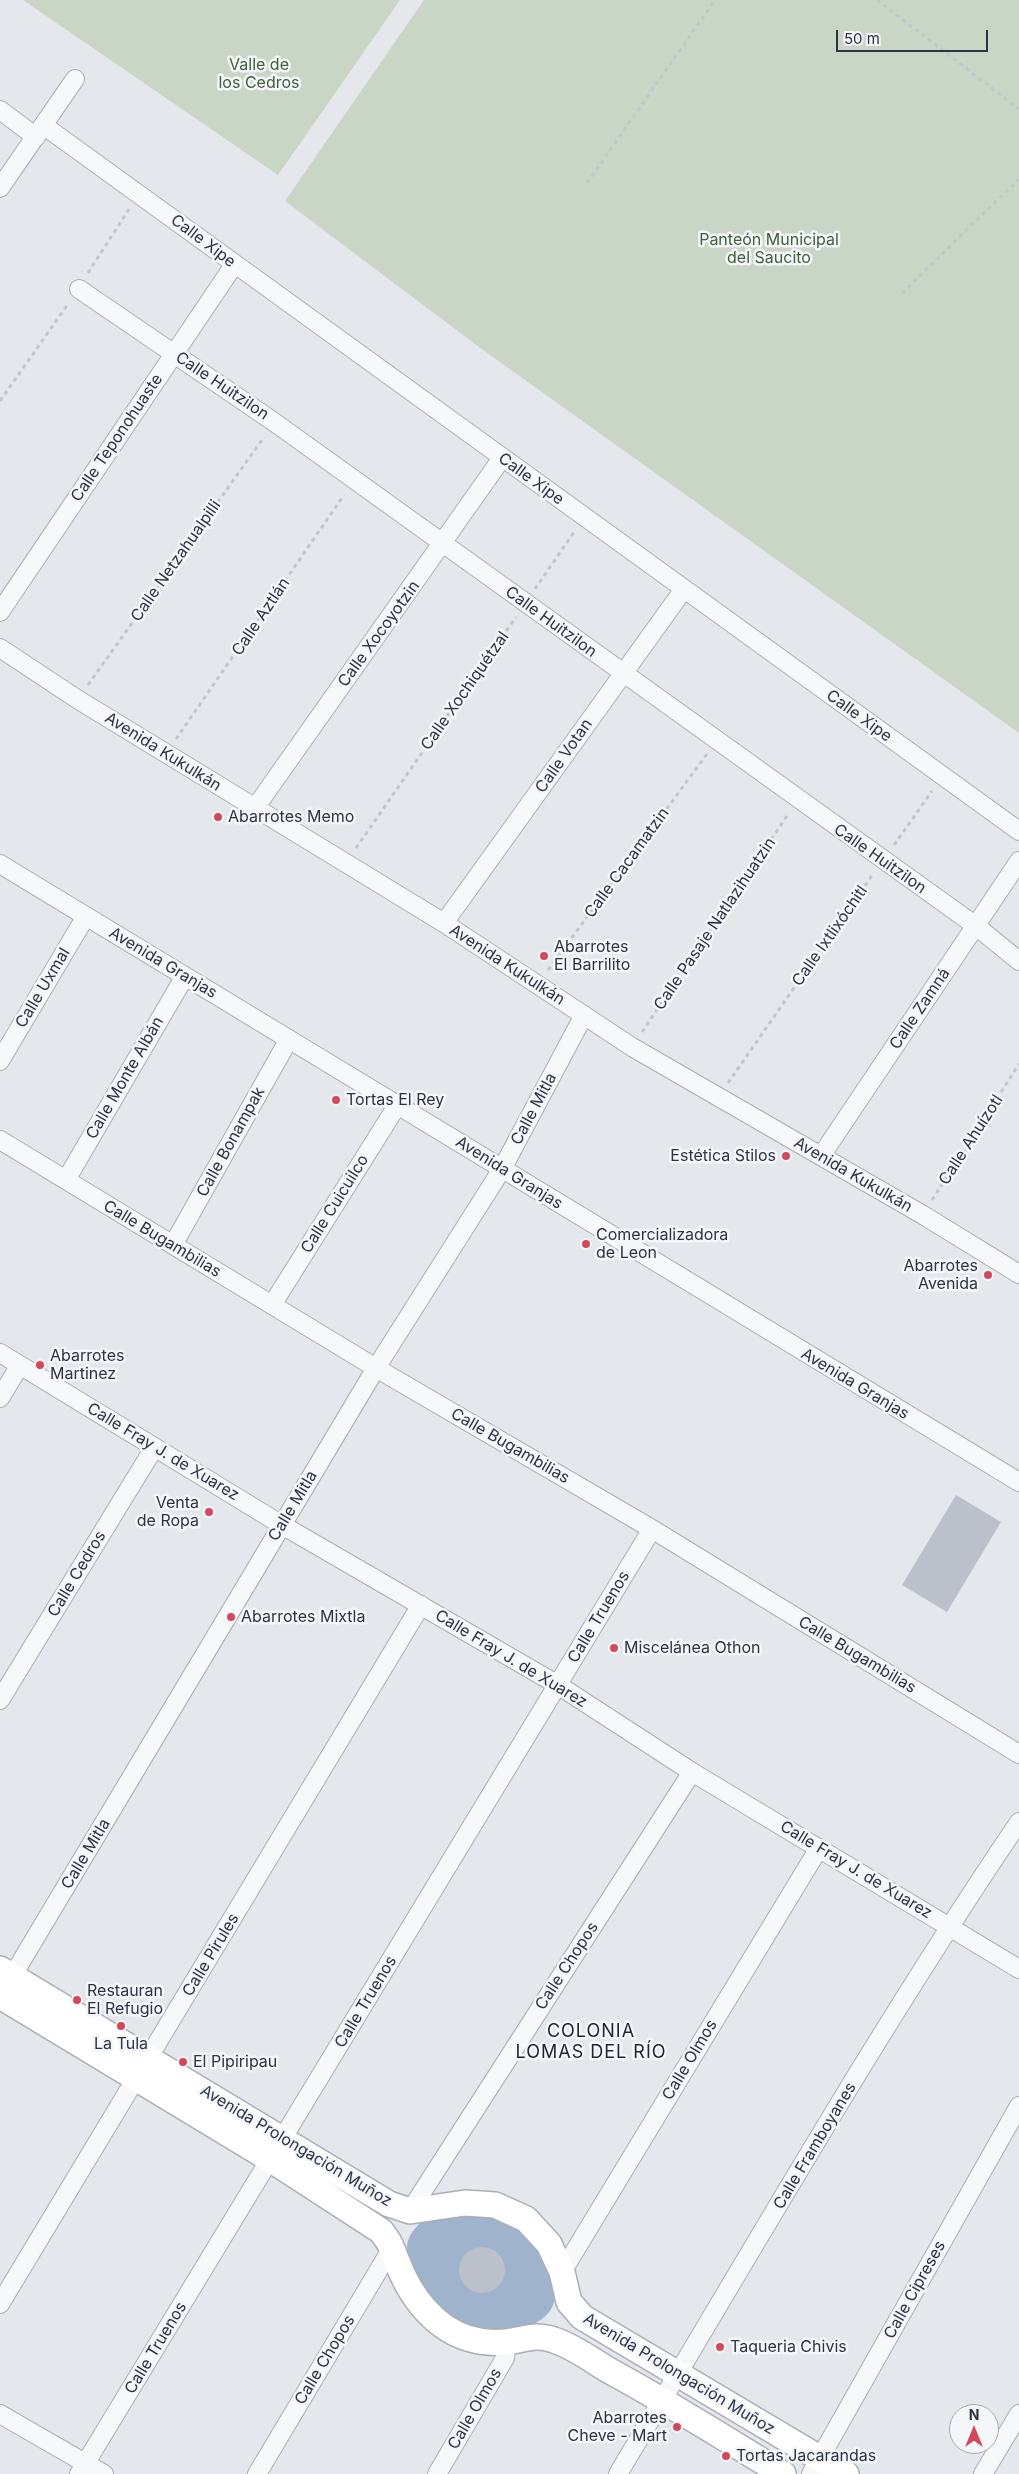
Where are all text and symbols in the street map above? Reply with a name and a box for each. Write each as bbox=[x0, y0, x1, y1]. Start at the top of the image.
scale bar bbox=[839, 20, 992, 52]
text: 50 m bbox=[844, 29, 880, 48]
park label: Valle de los Cedros bbox=[218, 55, 300, 93]
street label: Calle Xipe bbox=[167, 210, 239, 272]
park label: Panteón Municipal del Saucito bbox=[699, 230, 839, 268]
street label: Calle Huitzilon bbox=[172, 348, 272, 424]
street label: Calle Teponohuaste bbox=[67, 371, 167, 505]
street label: Calle Xipe bbox=[495, 449, 567, 509]
street label: Calle Netzahualpilli bbox=[127, 497, 225, 625]
street label: Calle Aztlán bbox=[228, 574, 294, 660]
street label: Calle Xocoyotzin bbox=[334, 577, 424, 691]
street label: Calle Huitzilon bbox=[502, 582, 600, 662]
street label: Calle Xochiquétzal bbox=[417, 628, 513, 754]
street label: Calle Xipe bbox=[823, 686, 895, 746]
street label: Avenida Kukulkán bbox=[101, 708, 225, 796]
street label: Calle Votan bbox=[532, 715, 596, 797]
street label: Calle Cacamatzin bbox=[581, 804, 673, 922]
place label: Abarrotes Memo bbox=[228, 807, 354, 827]
marker: Abarrotes Memo bbox=[212, 811, 224, 823]
street label: Calle Huitzilon bbox=[830, 820, 930, 898]
street label: Calle Pasaje Natlazihuatzin bbox=[650, 834, 780, 1014]
street label: Calle Ixtlixóchitl bbox=[788, 882, 872, 990]
street label: Avenida Kukulkán bbox=[446, 921, 568, 1009]
street label: Avenida Granjas bbox=[106, 923, 220, 1003]
place label: Abarrotes El Barrilito bbox=[554, 937, 630, 975]
street label: Calle Uxmal bbox=[12, 945, 74, 1031]
marker: Abarrotes El Barrilito bbox=[538, 950, 550, 962]
street label: Calle Zamná bbox=[886, 965, 954, 1053]
street label: Calle Monte Albán bbox=[82, 1013, 168, 1143]
street label: Calle Mitla bbox=[507, 1070, 561, 1148]
street label: Calle Bonampak bbox=[193, 1084, 269, 1200]
place label: Tortas El Rey bbox=[346, 1090, 444, 1110]
street label: Calle Ahuízotl bbox=[935, 1091, 1007, 1189]
marker: Tortas El Rey bbox=[330, 1094, 342, 1106]
street label: Avenida Granjas bbox=[452, 1132, 566, 1214]
street label: Avenida Kukulkán bbox=[790, 1133, 916, 1217]
place label: Estética Stilos bbox=[670, 1146, 776, 1166]
marker: Estética Stilos bbox=[780, 1150, 792, 1162]
street label: Calle Cuicuilco bbox=[297, 1151, 373, 1257]
street label: Calle Bugambilias bbox=[100, 1196, 224, 1282]
place label: Comercializadora de Leon bbox=[596, 1225, 728, 1263]
marker: Comercializadora de Leon bbox=[580, 1238, 592, 1250]
place label: Abarrotes Avenida bbox=[904, 1256, 978, 1294]
marker: Abarrotes Avenida bbox=[982, 1269, 994, 1281]
street label: Avenida Granjas bbox=[798, 1344, 912, 1424]
place label: Abarrotes Martinez bbox=[50, 1346, 124, 1384]
marker: Abarrotes Martinez bbox=[34, 1359, 46, 1371]
street label: Calle Fray J. de Xuarez bbox=[84, 1399, 242, 1505]
street label: Calle Bugambilias bbox=[447, 1404, 573, 1488]
street label: Calle Mitla bbox=[265, 1467, 321, 1545]
place label: Venta de Ropa bbox=[137, 1493, 199, 1531]
marker: Venta de Ropa bbox=[203, 1506, 215, 1518]
street label: Calle Cedros bbox=[44, 1528, 110, 1620]
street label: Calle Truenos bbox=[564, 1567, 634, 1667]
street label: Calle Fray J. de Xuarez bbox=[432, 1606, 590, 1712]
place label: Abarrotes Mixtla bbox=[241, 1607, 365, 1627]
marker: Abarrotes Mixtla bbox=[225, 1611, 237, 1623]
street label: Calle Bugambilias bbox=[795, 1612, 919, 1698]
place label: Miscelánea Othon bbox=[624, 1638, 760, 1658]
marker: Miscelánea Othon bbox=[608, 1642, 620, 1654]
street label: Calle Mitla bbox=[58, 1815, 114, 1893]
street label: Calle Fray J. de Xuarez bbox=[777, 1817, 935, 1923]
street label: Calle Pirules bbox=[179, 1910, 243, 2000]
street label: Calle Chopos bbox=[531, 1918, 603, 2014]
street label: Calle Truenos bbox=[331, 1952, 401, 2052]
place label: Restauran El Refugio bbox=[87, 1981, 163, 2019]
marker: Restauran El Refugio bbox=[71, 1994, 83, 2006]
street label: Calle Olmos bbox=[658, 2016, 722, 2104]
marker: La Tula bbox=[115, 2020, 127, 2032]
district label: COLONIA LOMAS DEL RÍO bbox=[514, 2021, 668, 2064]
place label: La Tula bbox=[94, 2034, 148, 2054]
place label: El Pipiripau bbox=[193, 2052, 277, 2072]
marker: El Pipiripau bbox=[177, 2056, 189, 2068]
street label: Calle Framboyanes bbox=[770, 2079, 860, 2213]
street label: Avenida Prolongación Muñoz bbox=[197, 2081, 395, 2211]
street label: Calle Cipreses bbox=[880, 2238, 950, 2342]
street label: Calle Truenos bbox=[121, 2298, 191, 2398]
street label: Avenida Prolongación Muñoz bbox=[580, 2309, 778, 2439]
street label: Calle Chopos bbox=[291, 2312, 359, 2408]
place label: Taqueria Chivis bbox=[730, 2337, 847, 2357]
marker: Taqueria Chivis bbox=[714, 2341, 726, 2353]
street label: Calle Olmos bbox=[444, 2365, 506, 2453]
north arrow bbox=[949, 2404, 999, 2454]
text: N bbox=[969, 2406, 979, 2423]
place label: Abarrotes Cheve - Mart bbox=[568, 2408, 667, 2446]
marker: Abarrotes Cheve - Mart bbox=[671, 2421, 683, 2433]
place label: Tortas Jacarandas bbox=[736, 2446, 876, 2466]
marker: Tortas Jacarandas bbox=[720, 2450, 732, 2462]

